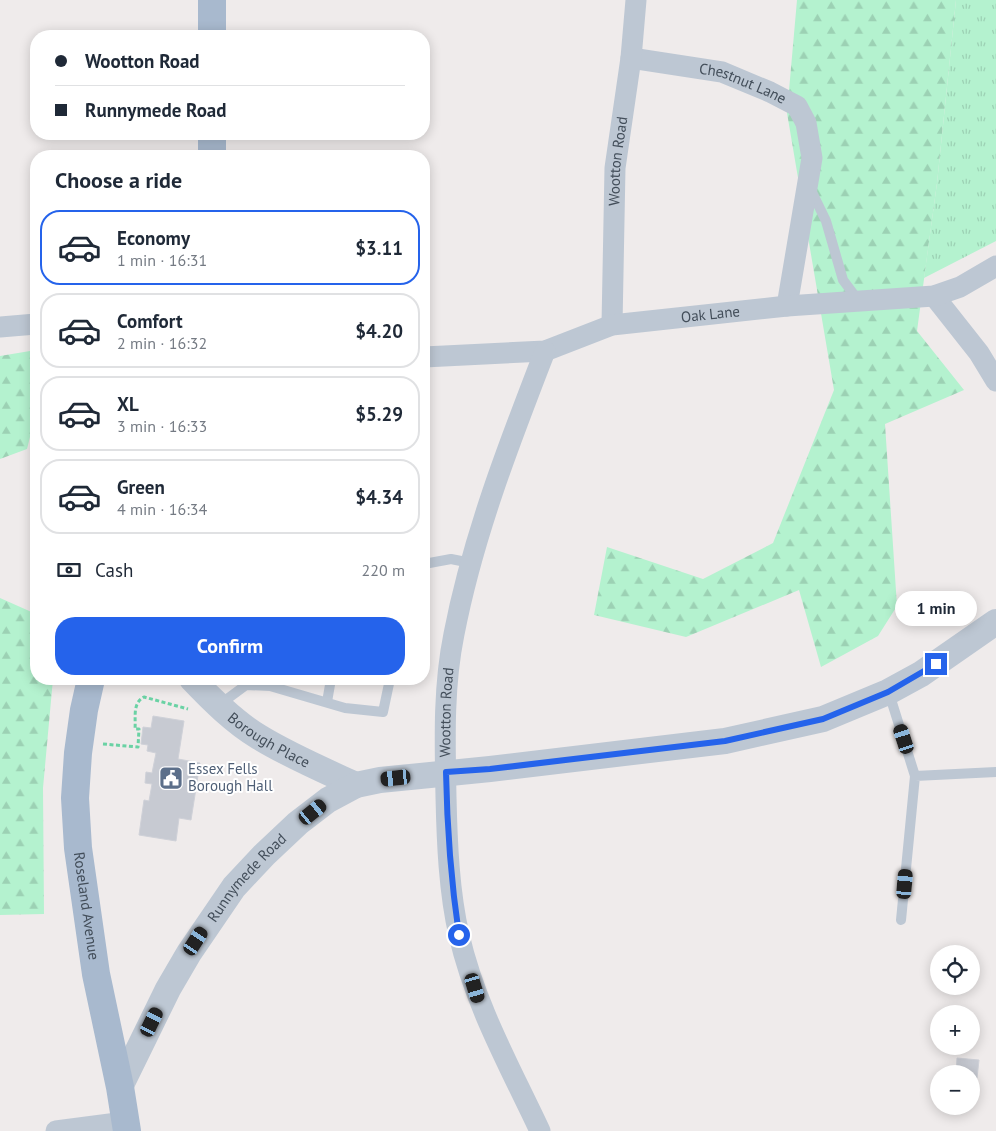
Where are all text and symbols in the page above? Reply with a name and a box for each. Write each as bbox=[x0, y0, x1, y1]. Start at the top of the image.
text: Wootton Road bbox=[85, 49, 200, 73]
street label: Chestnut Lane bbox=[698, 59, 790, 108]
text: Runnymede Road bbox=[85, 98, 227, 122]
street label: Wootton Road bbox=[604, 115, 631, 206]
text: Choose a ride bbox=[55, 166, 182, 194]
icon: car bbox=[57, 225, 102, 270]
text: Economy bbox=[117, 226, 190, 250]
text: $3.11 bbox=[355, 236, 403, 260]
text: 1 min · 16:31 bbox=[117, 250, 207, 270]
street label: Oak Lane bbox=[680, 301, 741, 326]
icon: car bbox=[57, 308, 102, 353]
text: Comfort bbox=[117, 309, 183, 333]
text: $4.20 bbox=[355, 319, 403, 343]
text: 2 min · 16:32 bbox=[117, 333, 207, 353]
icon: car bbox=[57, 391, 102, 436]
text: XL bbox=[117, 392, 139, 416]
text: $5.29 bbox=[355, 402, 403, 426]
text: 3 min · 16:33 bbox=[117, 416, 207, 436]
icon: car bbox=[57, 474, 102, 519]
text: Green bbox=[117, 475, 165, 499]
text: $4.34 bbox=[355, 485, 403, 509]
text: 4 min · 16:34 bbox=[117, 499, 207, 519]
icon: cash bbox=[55, 556, 83, 584]
text: Cash bbox=[95, 558, 133, 582]
text: 220 m bbox=[362, 560, 405, 580]
callout: 1 min bbox=[895, 592, 977, 626]
text: 1 min bbox=[916, 598, 956, 618]
button: Confirm bbox=[55, 617, 405, 675]
route end bbox=[925, 653, 947, 675]
street label: Wootton Road bbox=[435, 666, 458, 757]
street label: Borough Place bbox=[224, 708, 313, 772]
car bbox=[892, 722, 915, 756]
place label: Essex Fells Borough Hall bbox=[188, 759, 273, 795]
public building icon: Essex Fells Borough Hall bbox=[158, 765, 184, 791]
car bbox=[380, 769, 411, 787]
car bbox=[296, 797, 329, 827]
street label: Runnymede Road bbox=[203, 829, 290, 926]
street label: Roseland Avenue bbox=[70, 851, 104, 961]
car bbox=[896, 868, 913, 900]
car bbox=[181, 924, 210, 958]
route start bbox=[448, 924, 470, 946]
map controls bbox=[930, 945, 980, 1115]
button: locate bbox=[930, 945, 980, 995]
car bbox=[463, 971, 486, 1005]
car bbox=[138, 1005, 165, 1039]
button: + bbox=[930, 1005, 980, 1055]
button: − bbox=[930, 1065, 980, 1115]

